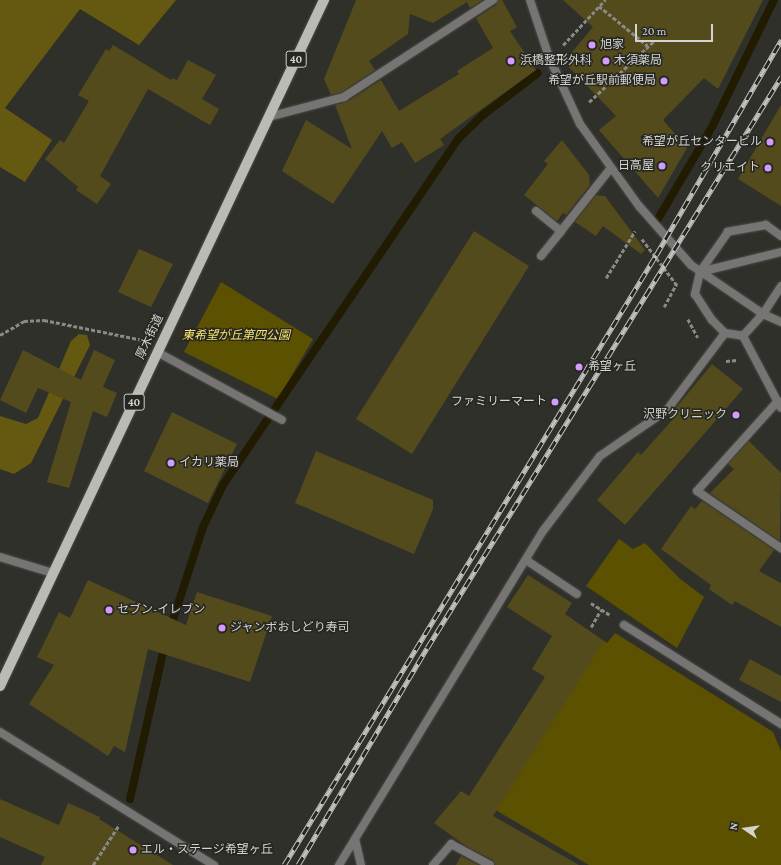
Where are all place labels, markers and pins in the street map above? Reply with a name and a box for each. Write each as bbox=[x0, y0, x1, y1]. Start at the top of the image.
place label: 旭家 bbox=[600, 38, 624, 52]
marker: 旭家 bbox=[587, 40, 597, 50]
place label: 浜橋整形外科 bbox=[520, 54, 592, 68]
place label: 木須薬局 bbox=[614, 54, 662, 68]
marker: 浜橋整形外科 bbox=[505, 55, 517, 67]
marker: 木須薬局 bbox=[601, 56, 611, 66]
place label: 希望が丘駅前郵便局 bbox=[548, 74, 656, 88]
marker: 希望が丘駅前郵便局 bbox=[659, 76, 669, 86]
place label: 希望が丘センタービル bbox=[642, 135, 762, 149]
marker: 希望が丘センタービル bbox=[765, 137, 775, 147]
place label: 日高屋 bbox=[618, 159, 654, 173]
marker: 日高屋 bbox=[657, 161, 667, 171]
place label: クリエイト bbox=[700, 161, 760, 175]
marker: クリエイト bbox=[763, 163, 773, 173]
place label: 希望ヶ丘 bbox=[588, 360, 636, 374]
marker: 希望ヶ丘 bbox=[573, 361, 585, 373]
place label: ファミリーマート bbox=[451, 395, 547, 409]
marker: ファミリーマート bbox=[550, 397, 560, 407]
place label: 沢野クリニック bbox=[643, 408, 727, 422]
marker: 沢野クリニック bbox=[730, 409, 742, 421]
place label: イカリ薬局 bbox=[179, 456, 239, 470]
marker: イカリ薬局 bbox=[166, 458, 176, 468]
place label: セブン-イレブン bbox=[117, 603, 205, 617]
marker: セブン-イレブン bbox=[104, 605, 114, 615]
place label: ジャンボおしどり寿司 bbox=[230, 621, 350, 635]
marker: ジャンボおしどり寿司 bbox=[217, 623, 227, 633]
place label: エル・ステージ希望ヶ丘 bbox=[141, 843, 273, 857]
marker: エル・ステージ希望ヶ丘 bbox=[128, 845, 138, 855]

